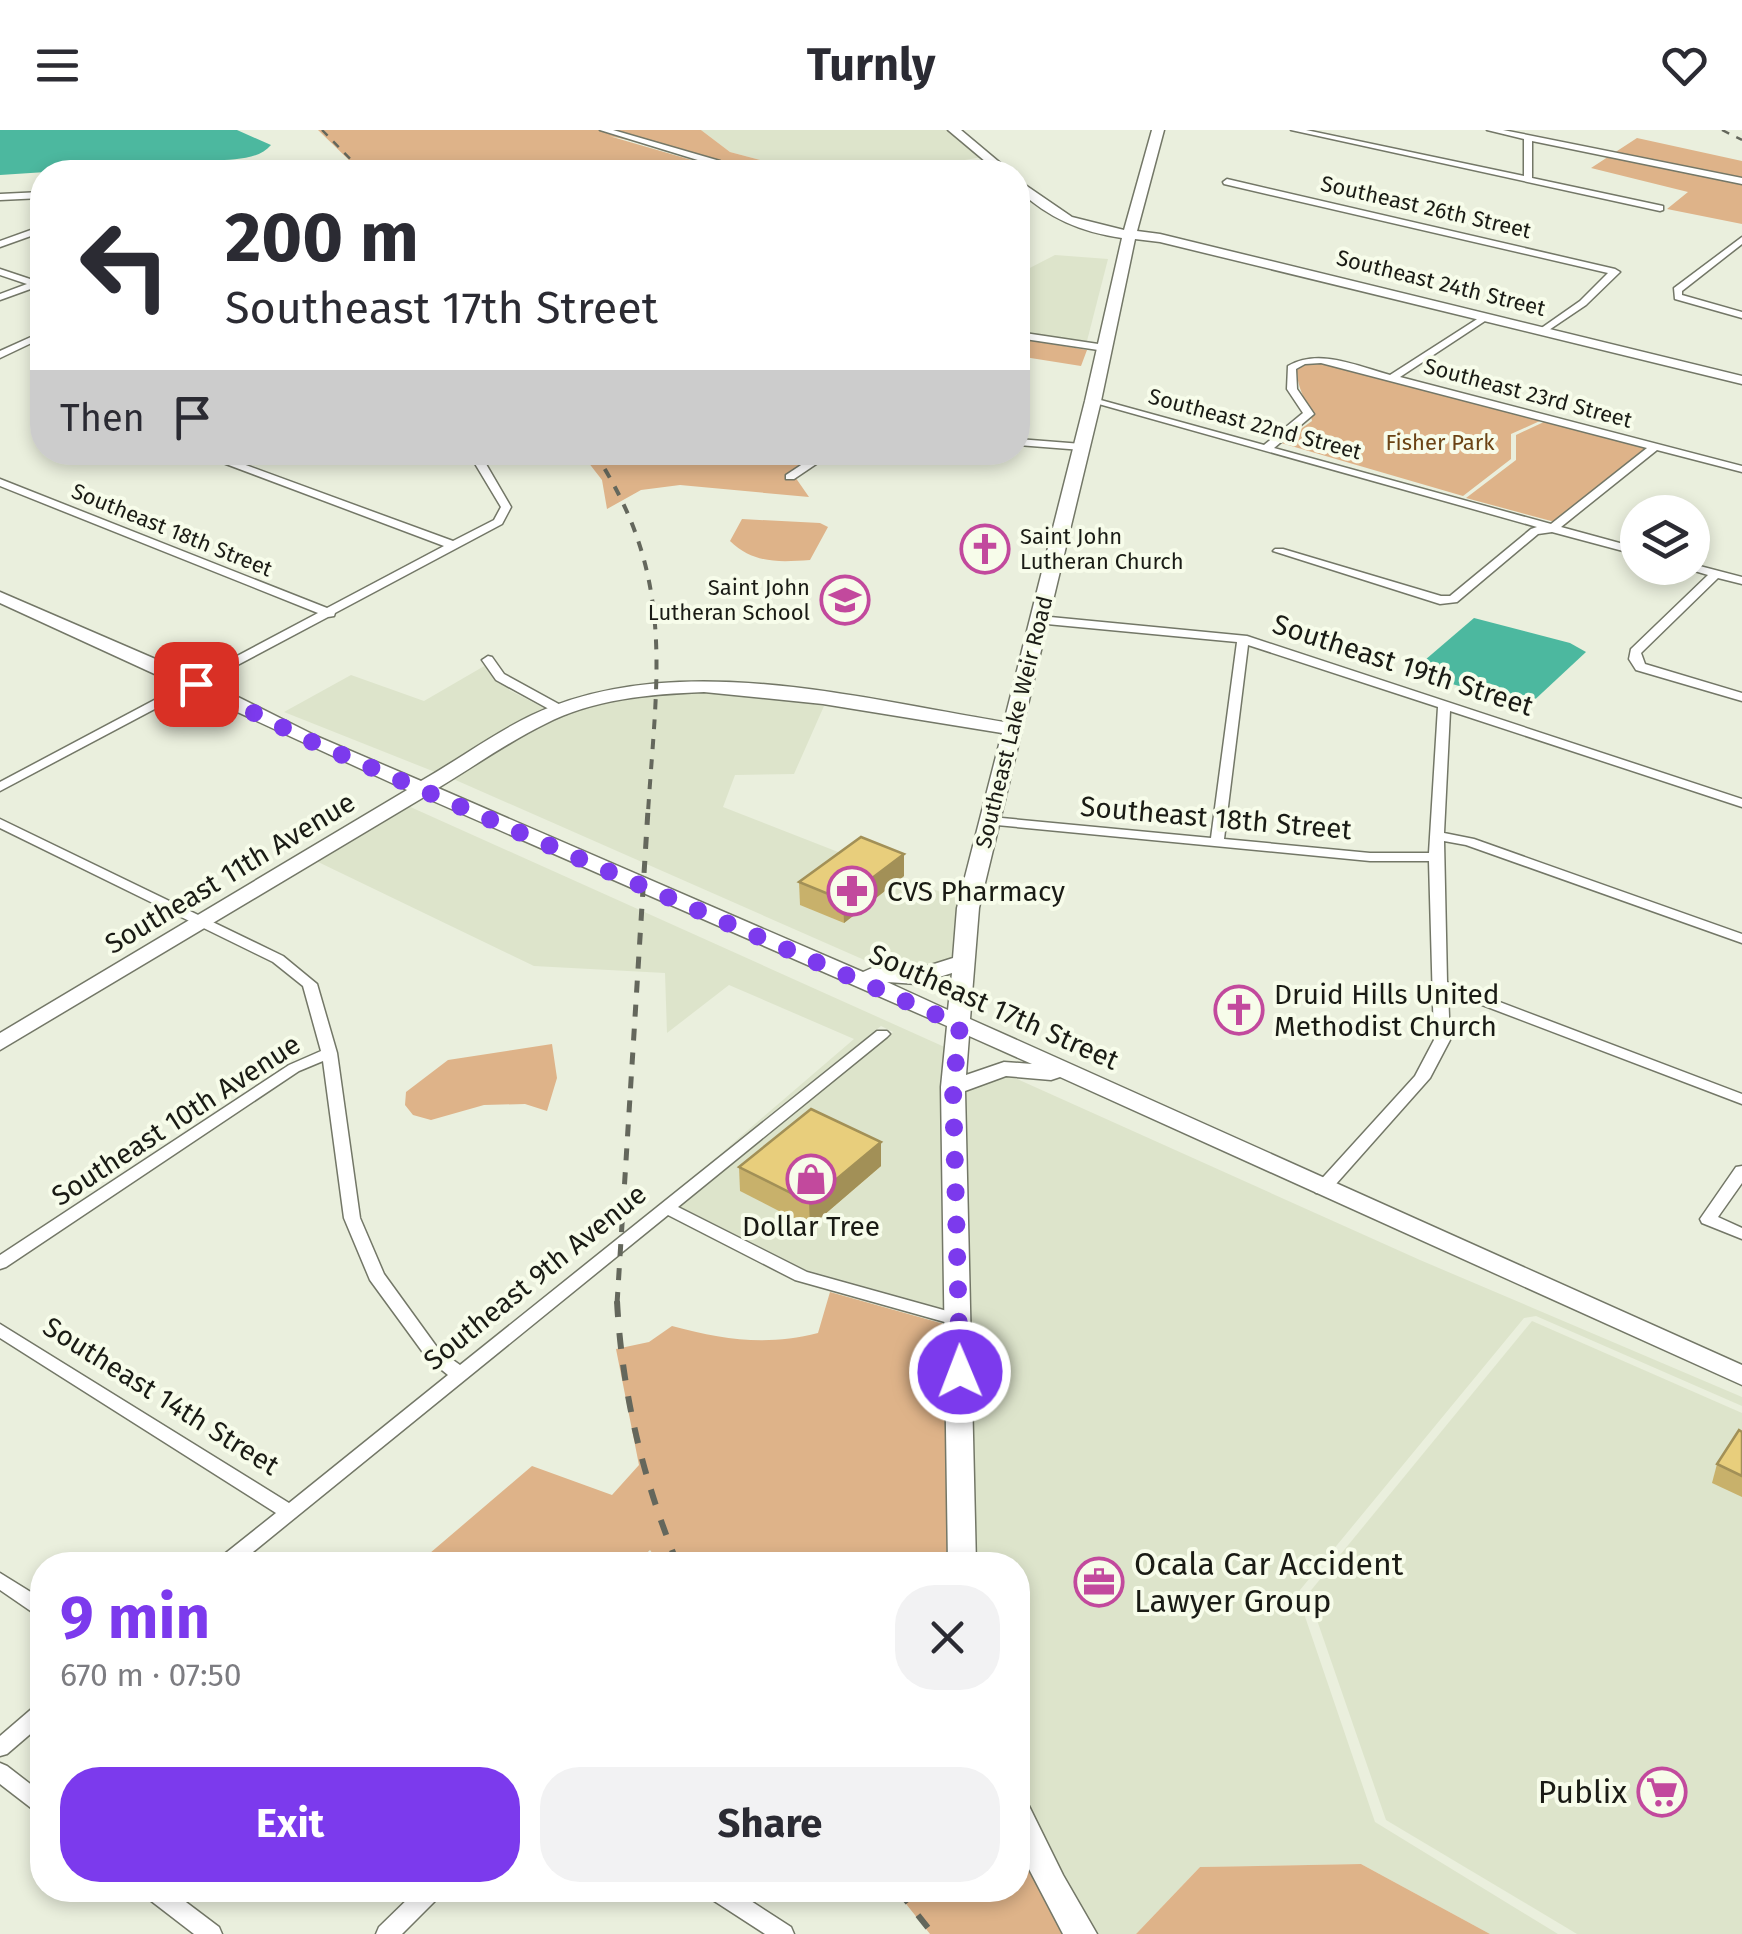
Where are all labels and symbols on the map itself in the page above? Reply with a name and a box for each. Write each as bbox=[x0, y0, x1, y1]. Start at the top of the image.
street label: Southeast 26th Street bbox=[1318, 170, 1534, 244]
street label: Southeast 24th Street bbox=[1334, 244, 1548, 322]
street label: Southeast 23rd Street bbox=[1421, 352, 1635, 434]
street label: Southeast 22nd Street bbox=[1146, 383, 1365, 465]
park label: Fisher Park bbox=[1385, 429, 1495, 456]
street label: Southeast 18th Street bbox=[68, 477, 276, 583]
church icon: Saint John Lutheran Church bbox=[959, 523, 1011, 575]
place label: Saint John Lutheran Church bbox=[1020, 523, 1184, 575]
place label: Saint John Lutheran School bbox=[648, 574, 810, 626]
school or university icon: Saint John Lutheran School bbox=[819, 574, 871, 626]
street label: Southeast Lake Weir Road bbox=[970, 593, 1058, 851]
street label: Southeast 19th Street bbox=[1269, 607, 1538, 723]
pin bbox=[154, 642, 239, 727]
street label: Southeast 11th Avenue bbox=[99, 785, 361, 961]
street label: Southeast 18th Street bbox=[1079, 790, 1354, 846]
pharmacy icon: CVS Pharmacy bbox=[826, 865, 878, 917]
place label: CVS Pharmacy bbox=[887, 875, 1065, 908]
street label: Southeast 17th Street bbox=[864, 937, 1125, 1077]
place label: Druid Hills United Methodist Church bbox=[1274, 978, 1500, 1043]
church icon: Druid Hills United Methodist Church bbox=[1213, 984, 1265, 1036]
street label: Southeast 10th Avenue bbox=[46, 1027, 306, 1213]
shop icon: Dollar Tree bbox=[785, 1153, 837, 1205]
street label: Southeast 9th Avenue bbox=[417, 1177, 653, 1377]
place label: Dollar Tree bbox=[742, 1210, 880, 1243]
street label: Southeast 14th Street bbox=[37, 1310, 286, 1483]
position arrow bbox=[908, 1320, 1012, 1424]
place label: Ocala Car Accident Lawyer Group bbox=[1134, 1545, 1404, 1620]
office icon: Ocala Car Accident Lawyer Group bbox=[1073, 1556, 1125, 1608]
supermarket icon: Publix bbox=[1636, 1766, 1688, 1818]
place label: Publix bbox=[1538, 1773, 1627, 1811]

